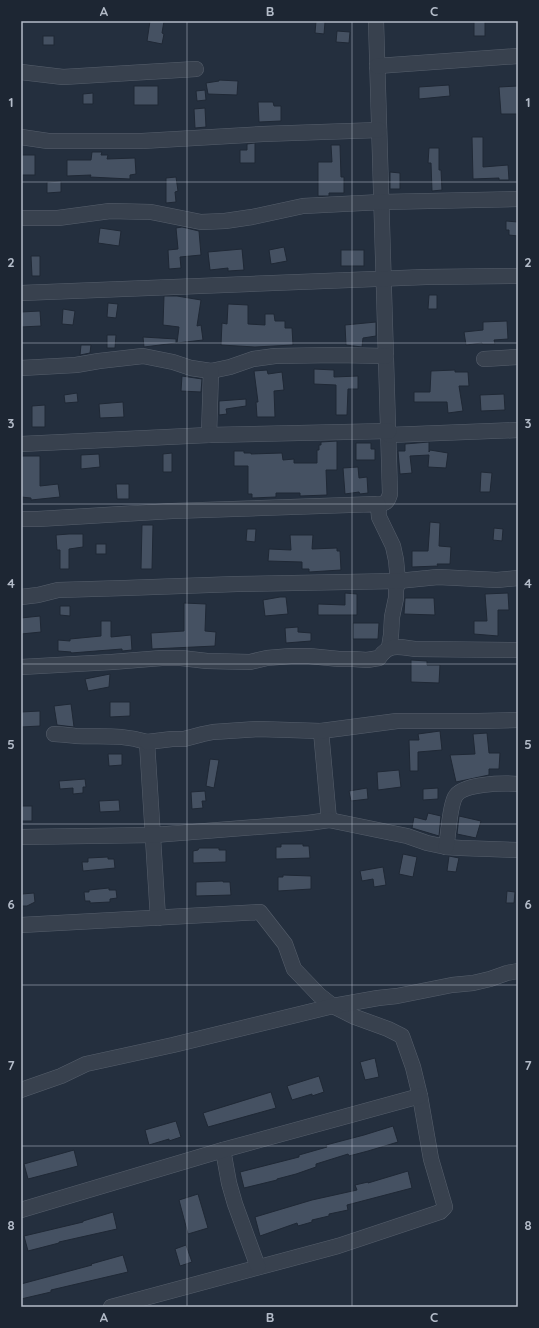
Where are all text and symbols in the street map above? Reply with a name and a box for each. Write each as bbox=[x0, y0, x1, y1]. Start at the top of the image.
text: A bbox=[100, 3, 109, 19]
text: B bbox=[266, 3, 274, 19]
text: C bbox=[430, 3, 438, 19]
text: 1 bbox=[8, 94, 14, 110]
text: 1 bbox=[525, 94, 531, 110]
text: 2 bbox=[7, 254, 15, 270]
text: 2 bbox=[524, 254, 532, 270]
text: 3 bbox=[8, 415, 15, 431]
text: 3 bbox=[525, 415, 532, 431]
text: 4 bbox=[7, 575, 15, 591]
text: 4 bbox=[524, 575, 532, 591]
text: 5 bbox=[7, 736, 15, 752]
text: 5 bbox=[524, 736, 532, 752]
text: 6 bbox=[7, 896, 15, 912]
text: 6 bbox=[524, 896, 532, 912]
text: 7 bbox=[7, 1057, 15, 1073]
text: 7 bbox=[524, 1057, 532, 1073]
text: 8 bbox=[7, 1217, 15, 1233]
text: 8 bbox=[524, 1217, 532, 1233]
text: A bbox=[100, 1309, 109, 1325]
text: B bbox=[266, 1309, 274, 1325]
text: C bbox=[430, 1309, 438, 1325]

